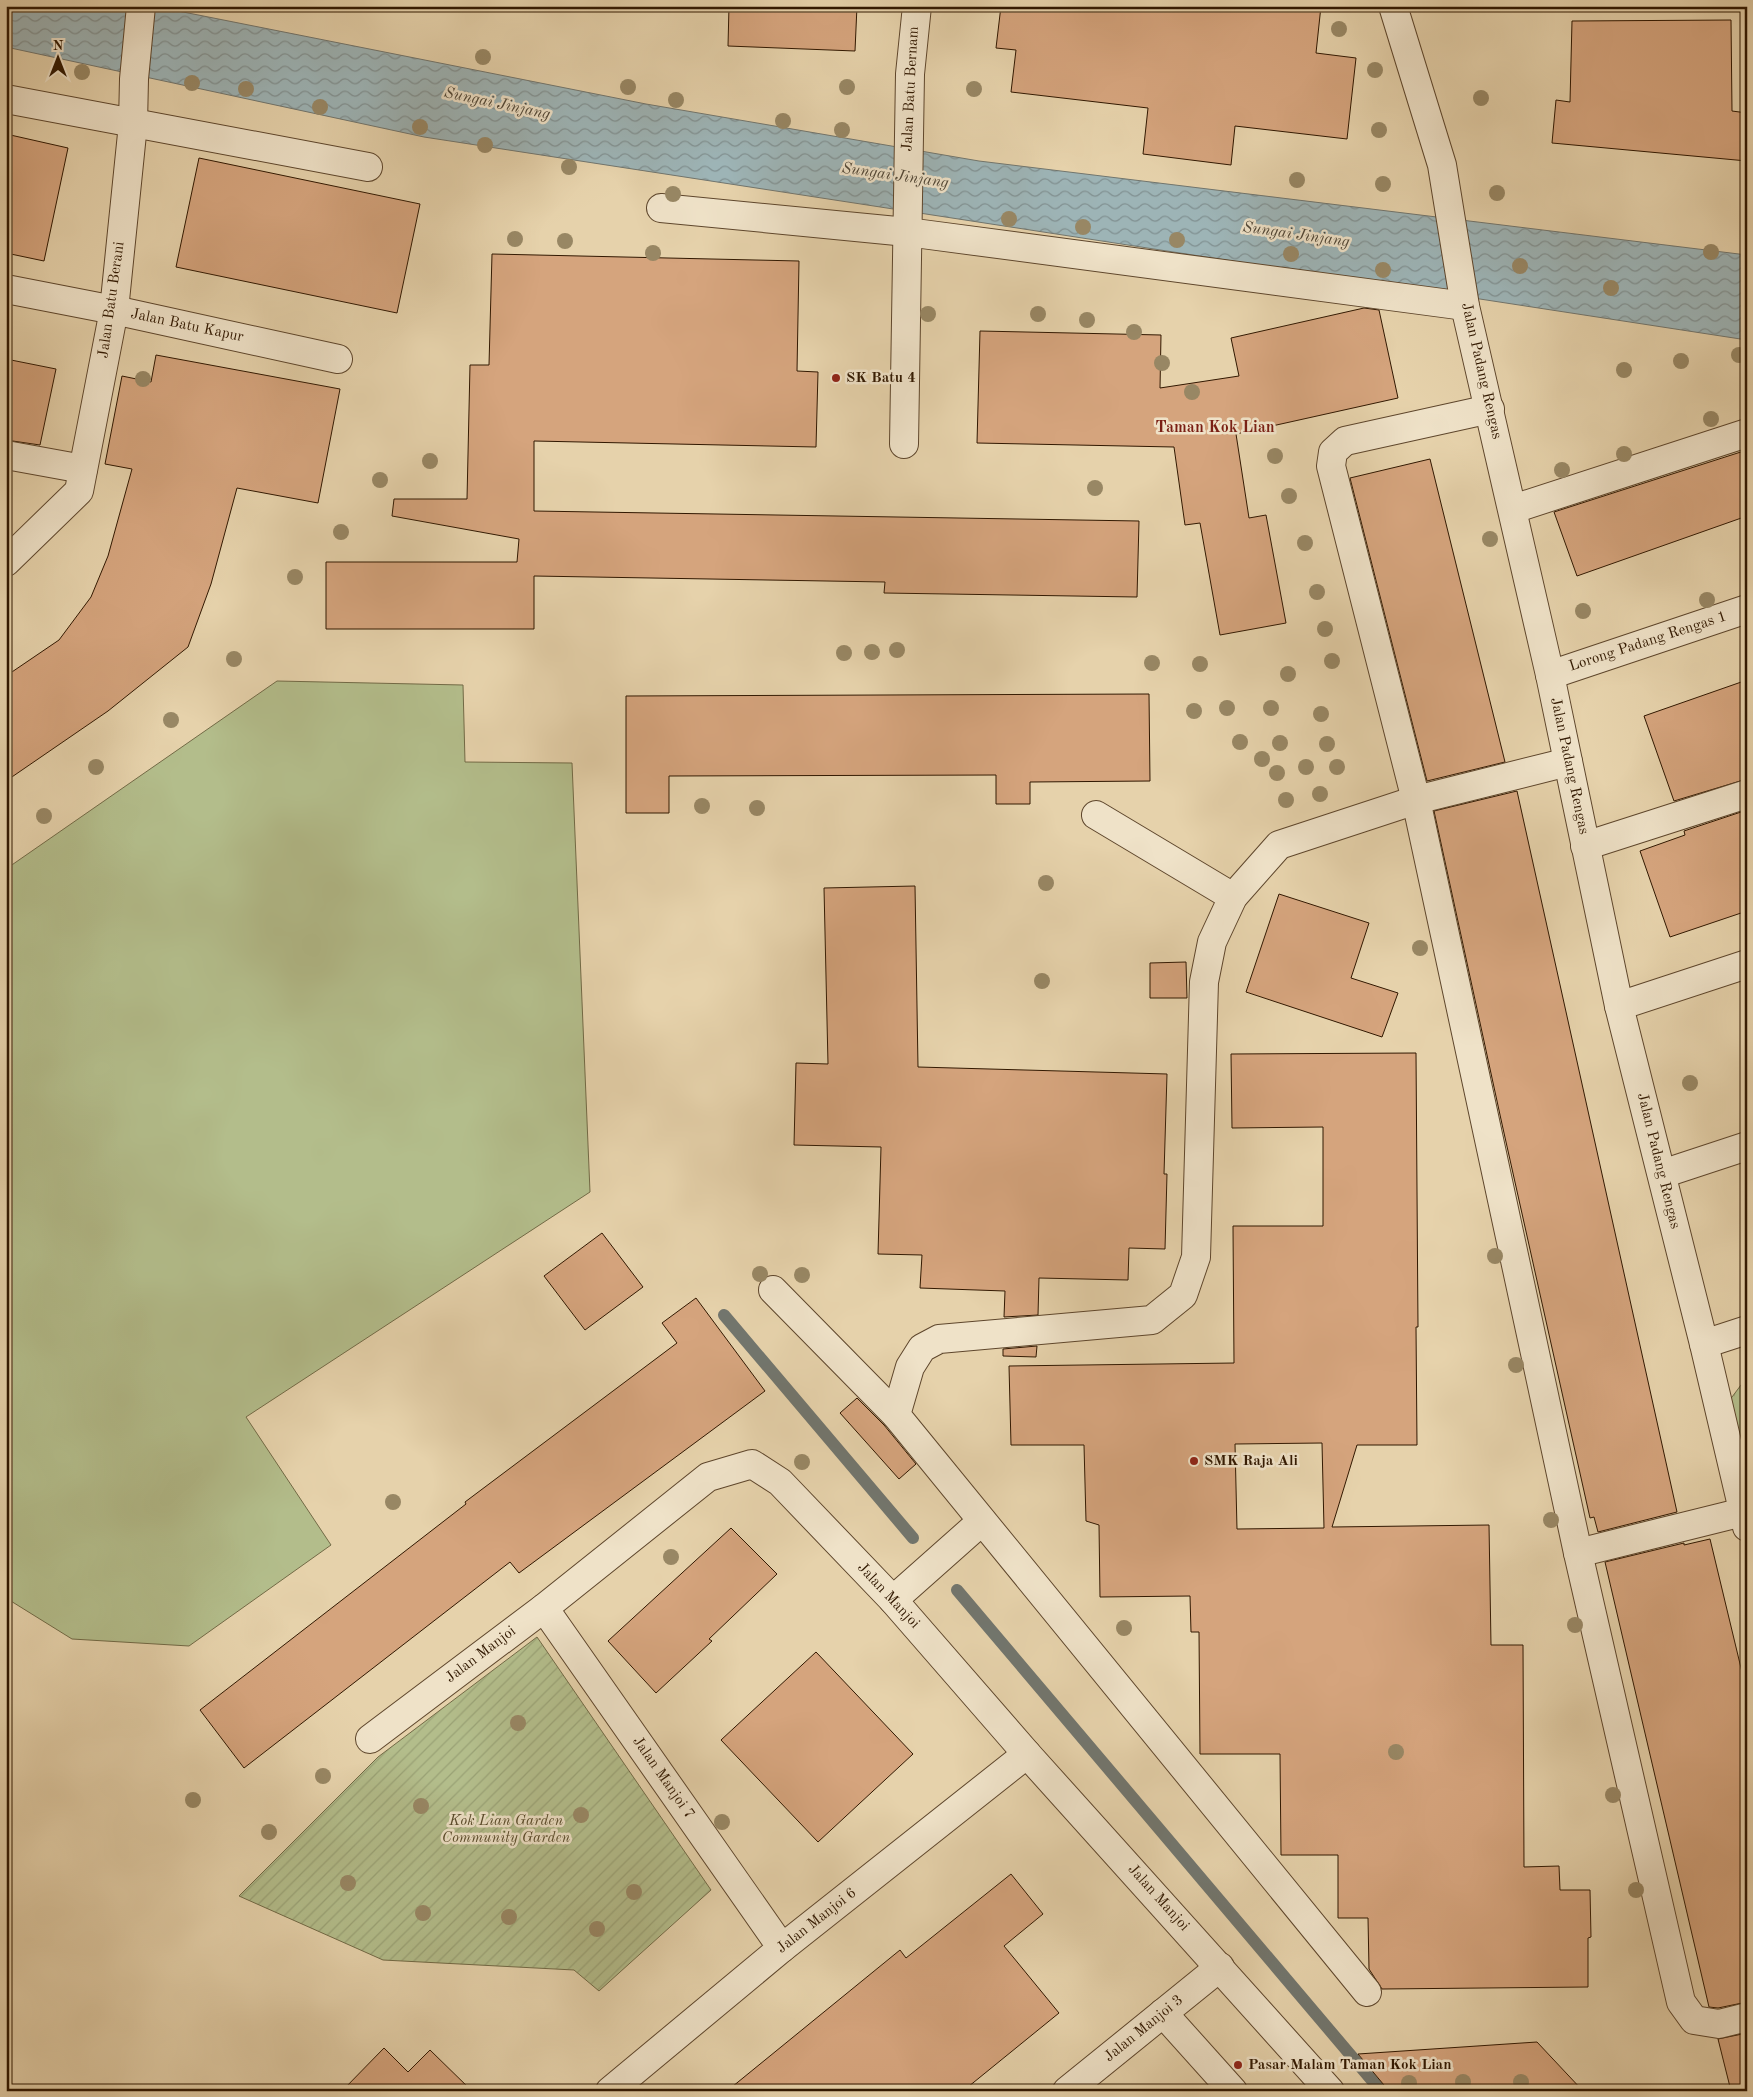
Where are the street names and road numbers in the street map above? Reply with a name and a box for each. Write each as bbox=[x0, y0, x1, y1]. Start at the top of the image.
street label: Jalan Batu Bernam bbox=[900, 26, 922, 152]
street label: Jalan Batu Berani bbox=[96, 241, 128, 359]
street label: Jalan Padang Rengas bbox=[1458, 301, 1504, 441]
street label: Jalan Batu Kapur bbox=[129, 307, 245, 345]
street label: Lorong Padang Rengas 1 bbox=[1567, 609, 1729, 675]
street label: Jalan Padang Rengas bbox=[1547, 696, 1591, 836]
street label: Jalan Padang Rengas bbox=[1634, 1091, 1682, 1231]
street label: Jalan Manjoi bbox=[854, 1560, 922, 1632]
street label: Jalan Manjoi bbox=[443, 1624, 519, 1686]
street label: Jalan Manjoi 7 bbox=[629, 1734, 697, 1822]
street label: Jalan Manjoi bbox=[1124, 1862, 1192, 1934]
street label: Jalan Manjoi 6 bbox=[774, 1885, 860, 1957]
street label: Jalan Manjoi 3 bbox=[1102, 1993, 1186, 2065]

